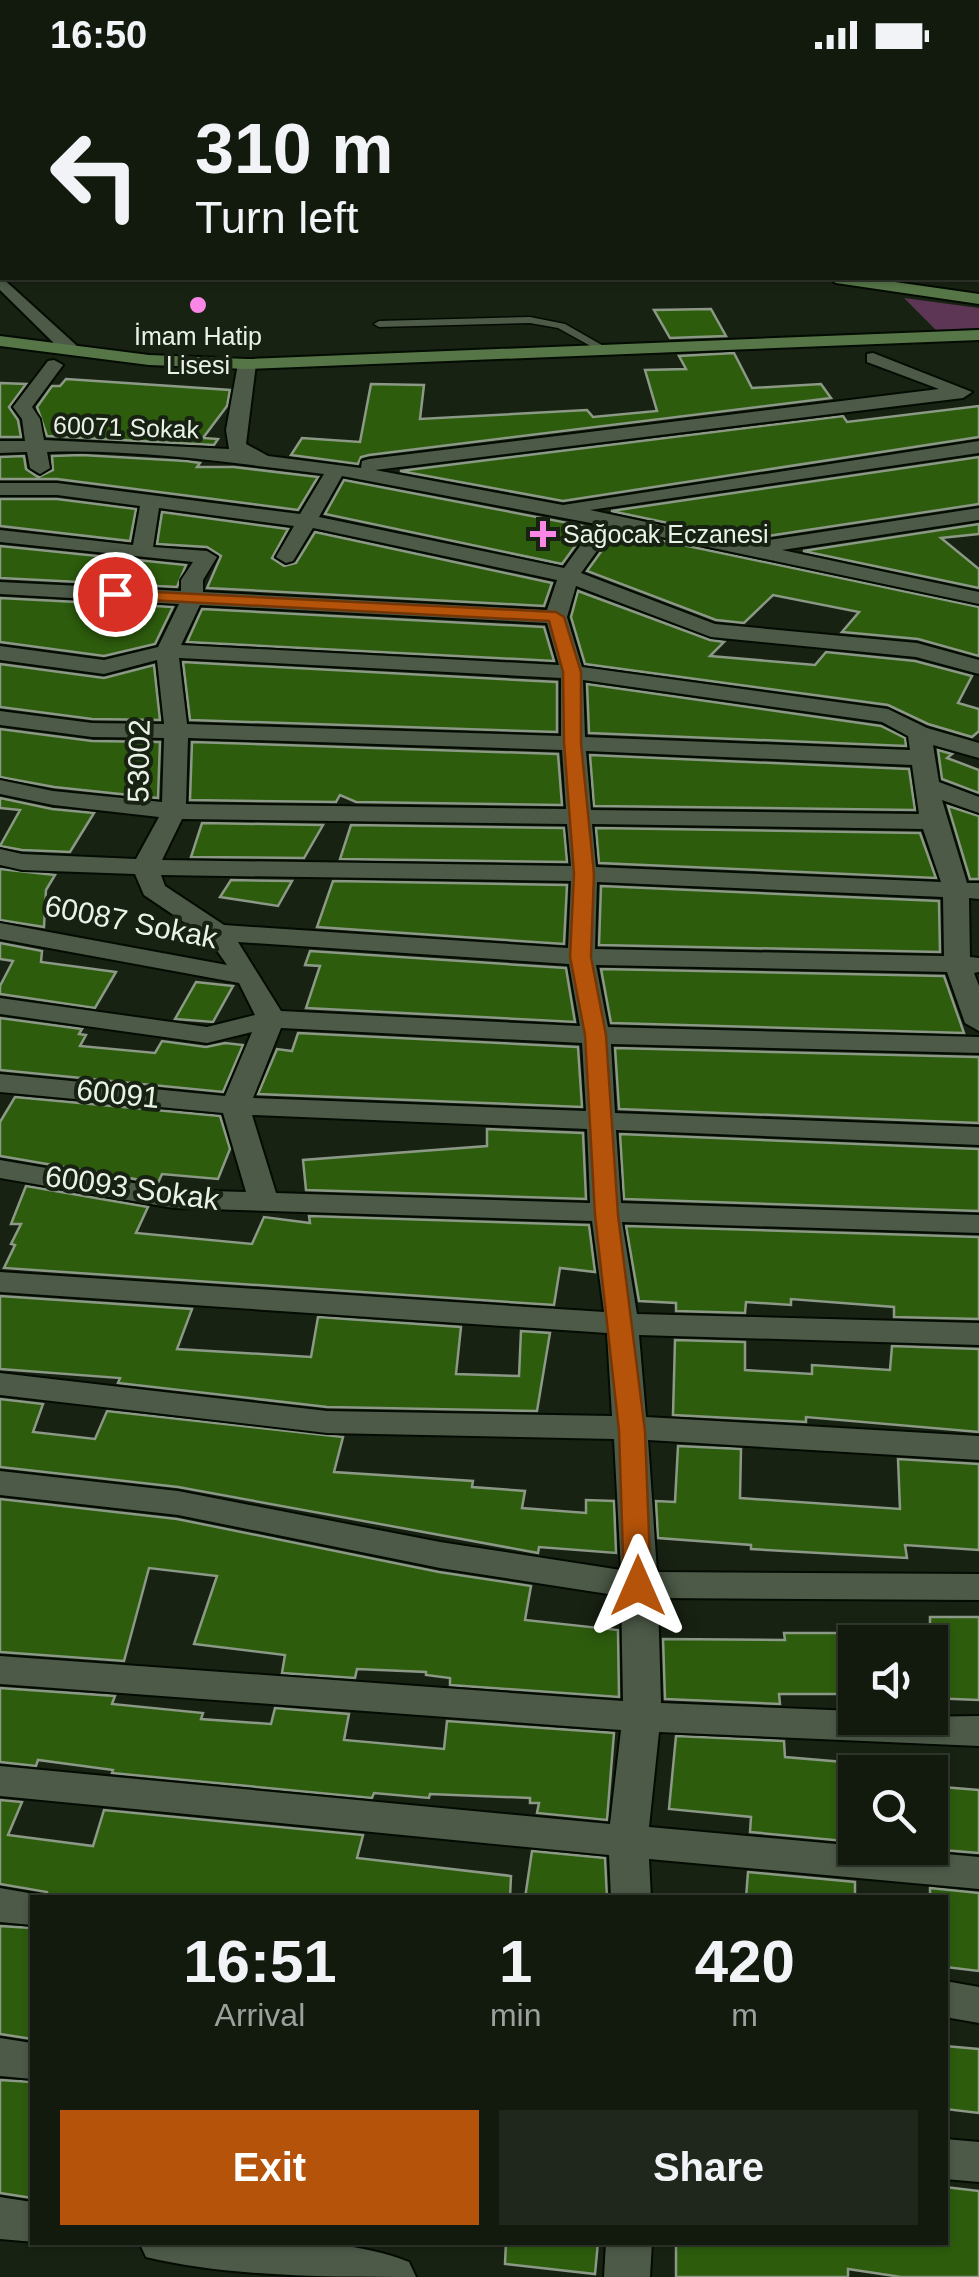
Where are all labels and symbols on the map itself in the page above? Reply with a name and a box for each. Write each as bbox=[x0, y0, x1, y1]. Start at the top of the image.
marker: İmam Hatip Lisesi bbox=[187, 294, 209, 316]
place label: İmam Hatip Lisesi bbox=[134, 322, 262, 379]
street label: 60071 Sokak bbox=[53, 410, 200, 444]
place label: Sağocak Eczanesi bbox=[563, 520, 769, 548]
marker: Sağocak Eczanesi bbox=[532, 523, 554, 545]
pin bbox=[73, 552, 158, 637]
street label: 53002 bbox=[121, 719, 156, 803]
street label: 60087 Sokak bbox=[42, 889, 221, 955]
street label: 60091 bbox=[75, 1073, 161, 1114]
street label: 60093 Sokak bbox=[43, 1159, 222, 1216]
position arrow bbox=[586, 1534, 690, 1638]

